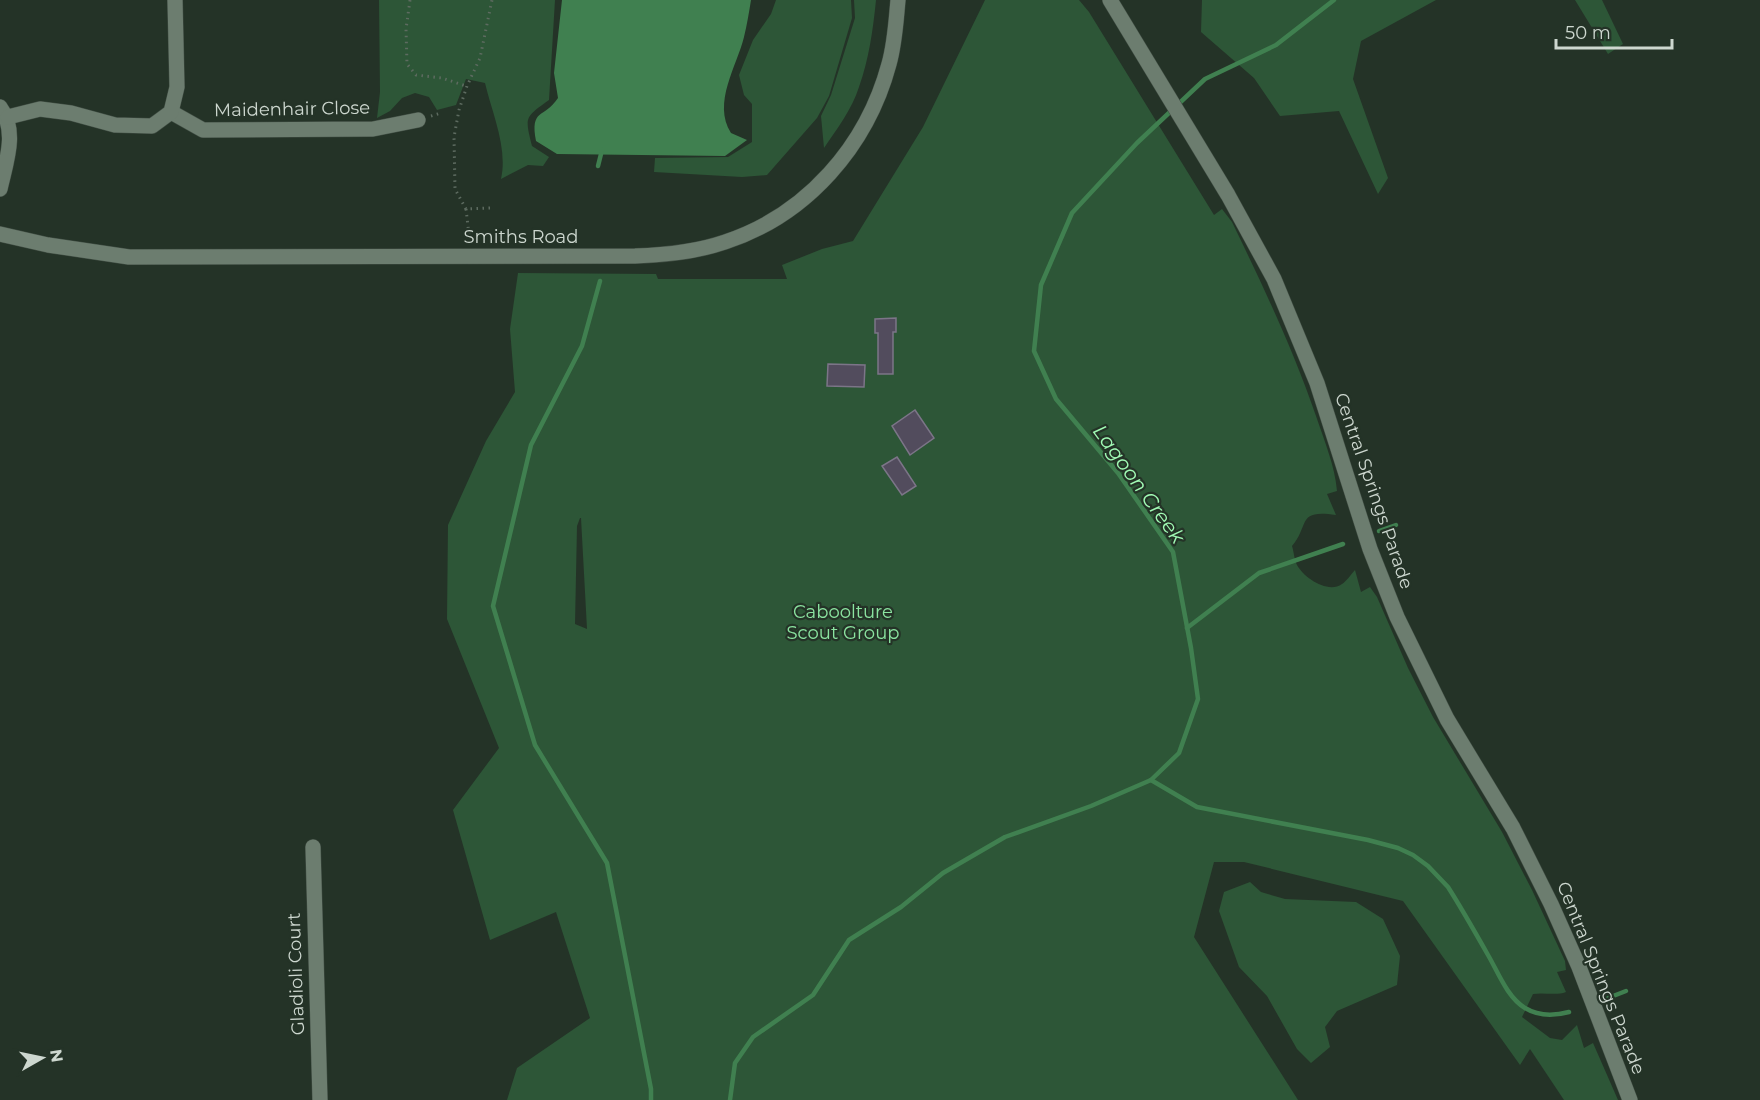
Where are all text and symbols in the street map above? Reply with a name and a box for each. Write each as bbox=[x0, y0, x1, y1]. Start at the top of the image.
scale bar bbox=[1556, 12, 1672, 50]
text: 50 m bbox=[1565, 22, 1611, 44]
street label: Maidenhair Close bbox=[214, 97, 370, 121]
street label: Smiths Road bbox=[464, 226, 578, 248]
street label: Central Springs Parade bbox=[1330, 390, 1418, 592]
water label: Lagoon Creek bbox=[1088, 420, 1191, 549]
park label: Caboolture Scout Group bbox=[787, 601, 899, 644]
street label: Central Springs Parade bbox=[1552, 878, 1650, 1078]
street label: Gladioli Court bbox=[283, 912, 309, 1036]
north arrow bbox=[12, 1028, 72, 1088]
text: N bbox=[46, 1048, 67, 1064]

